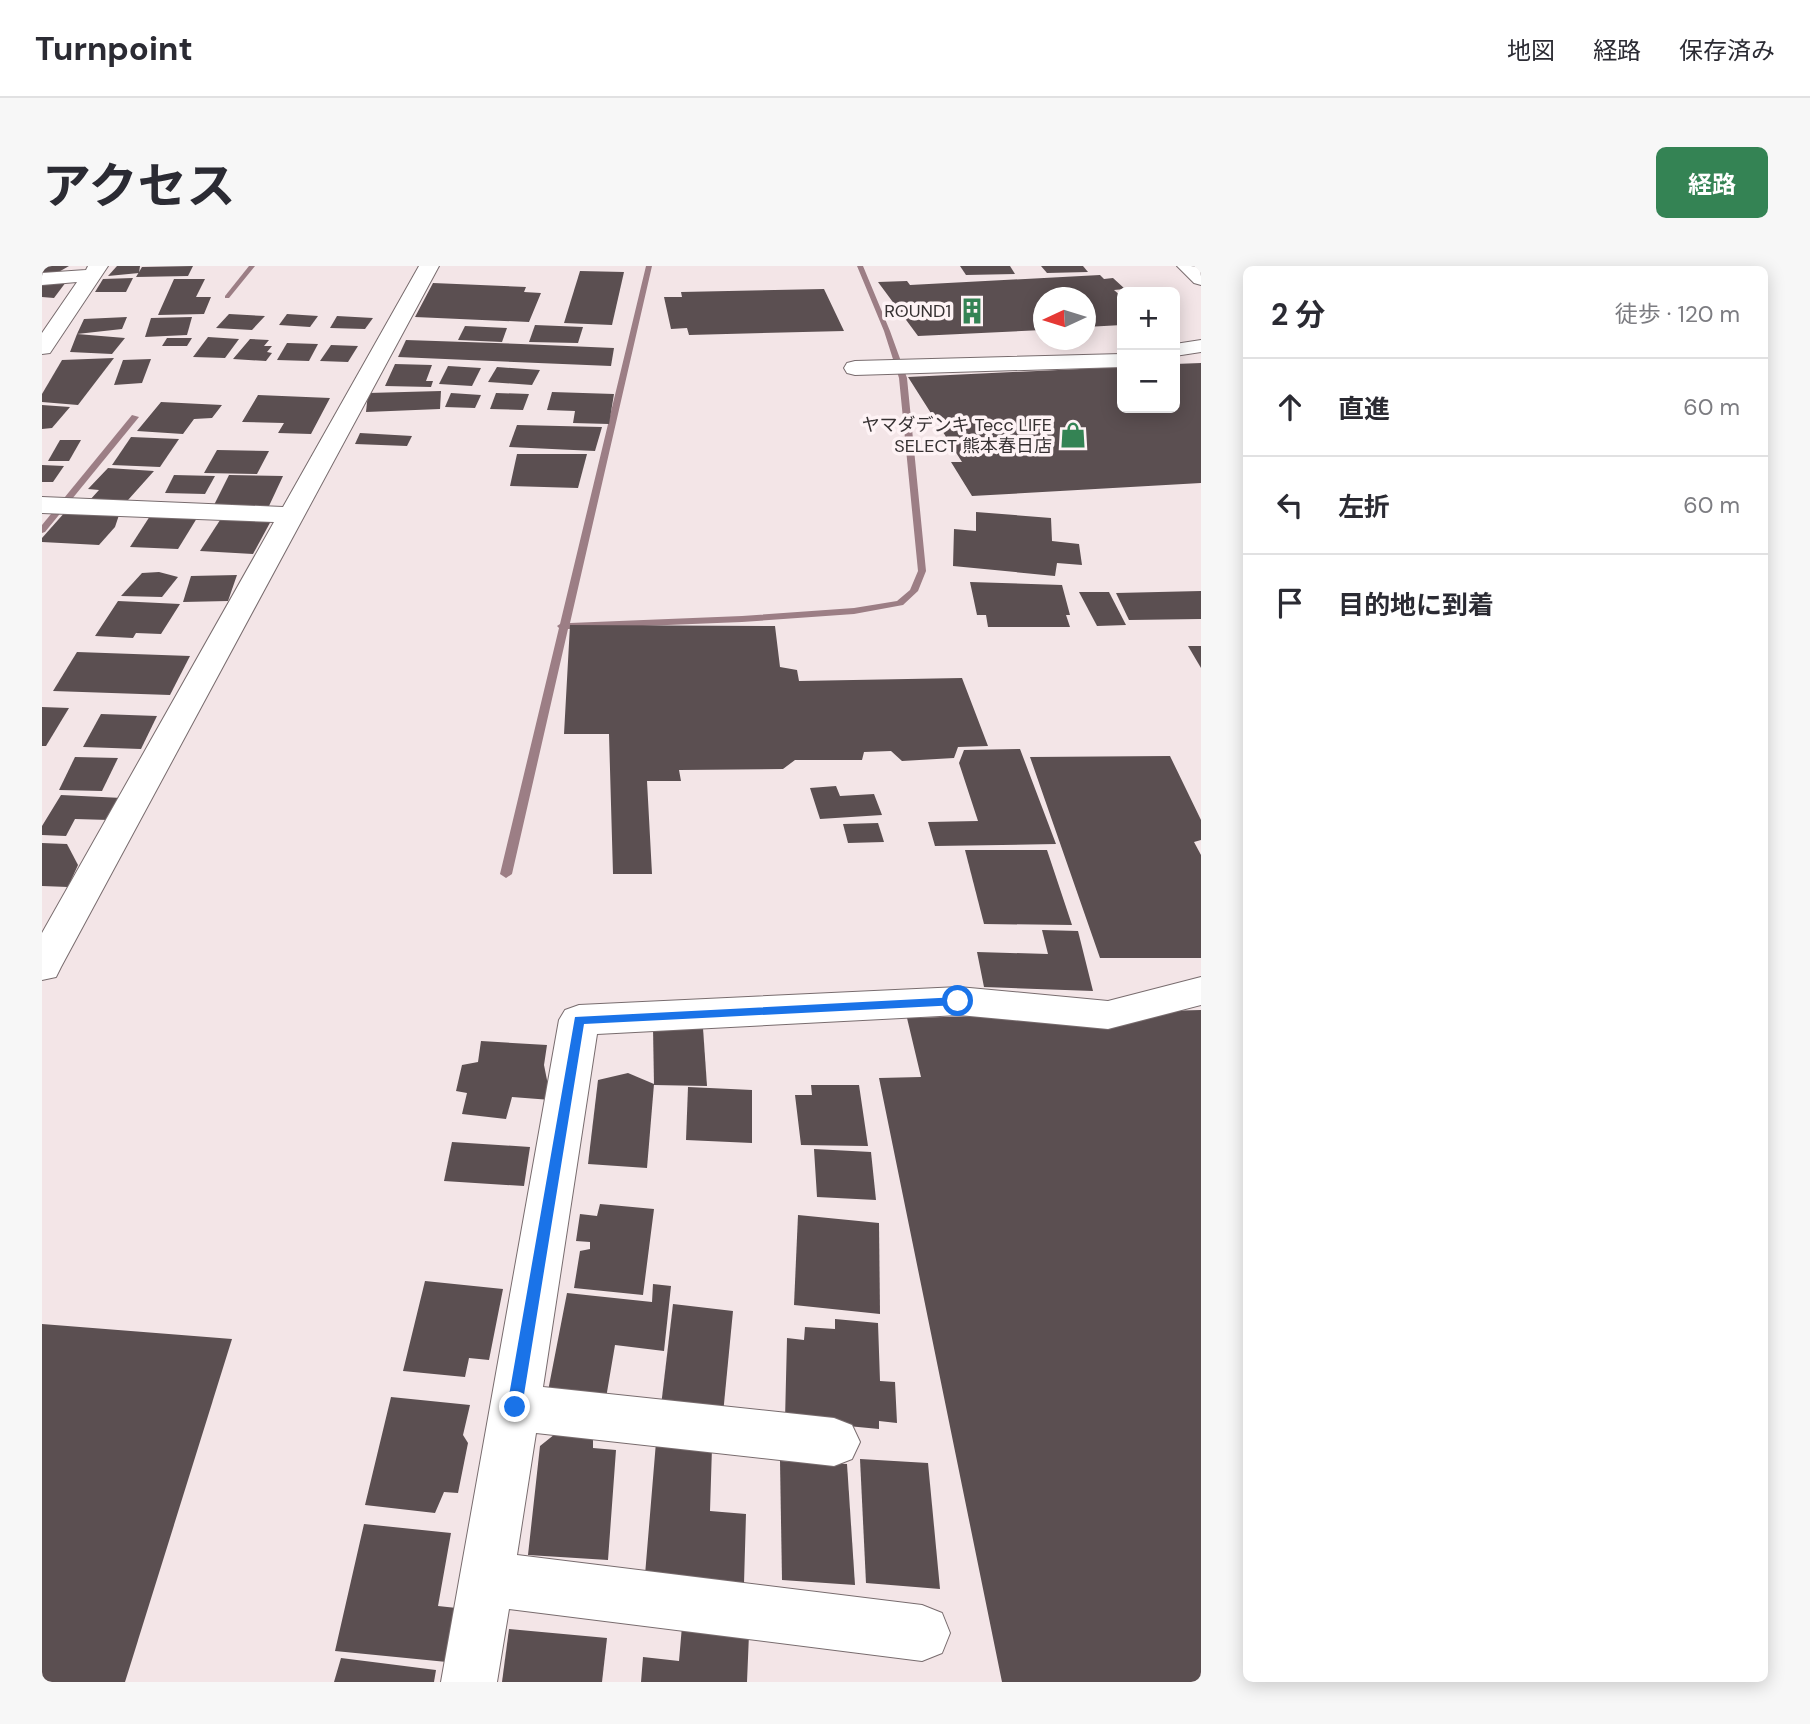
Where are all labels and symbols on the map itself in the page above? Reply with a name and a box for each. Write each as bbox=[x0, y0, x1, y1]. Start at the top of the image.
north arrow bbox=[1033, 287, 1096, 350]
building icon: ROUND1 bbox=[957, 296, 987, 326]
place label: ROUND1 bbox=[884, 299, 951, 323]
place label: ヤマダデンキ Tecc LIFE SELECT 熊本春日店 bbox=[862, 413, 1052, 458]
shop icon: ヤマダデンキ Tecc LIFE SELECT 熊本春日店 bbox=[1058, 420, 1088, 450]
route start bbox=[942, 985, 973, 1016]
route end bbox=[499, 1391, 530, 1422]

